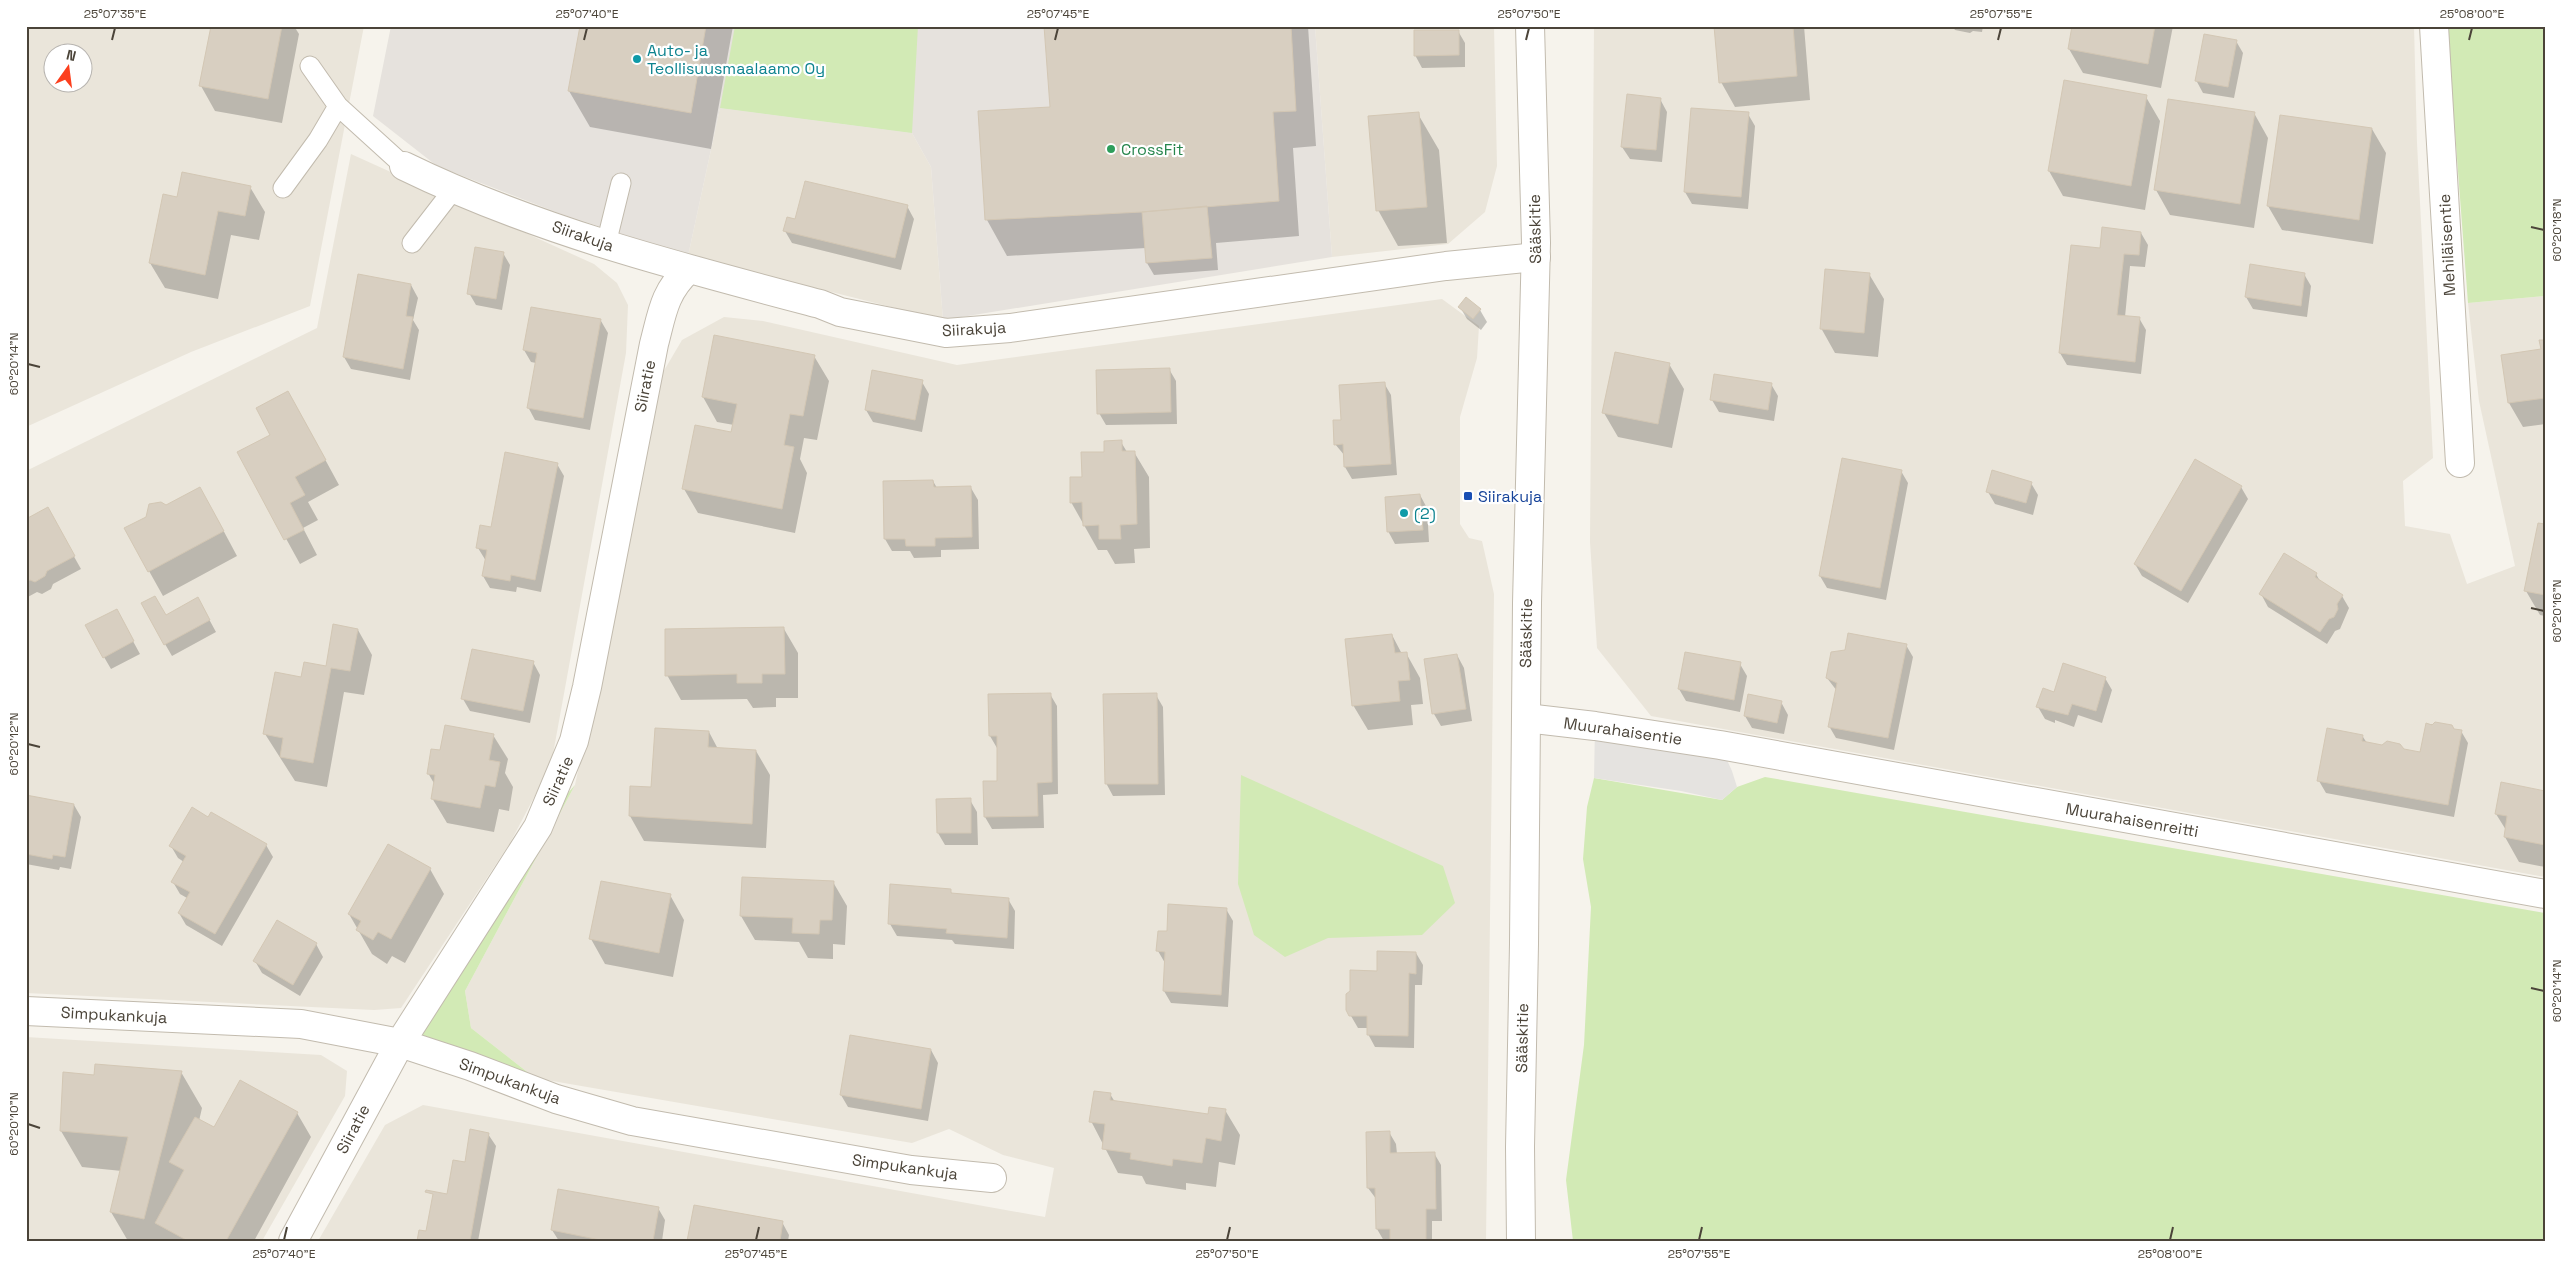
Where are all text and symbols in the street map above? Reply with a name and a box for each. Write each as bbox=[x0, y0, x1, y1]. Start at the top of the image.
text: 25°07'35"E bbox=[84, 6, 147, 22]
text: 25°07'40"E bbox=[556, 6, 619, 22]
text: 25°07'45"E bbox=[1027, 6, 1089, 22]
text: 25°07'50"E bbox=[1498, 6, 1561, 22]
text: 25°07'55"E bbox=[1970, 6, 2032, 22]
text: 25°08'00"E bbox=[2440, 6, 2504, 22]
place label: Auto- ja Teollisuusmaalaamo Oy bbox=[647, 40, 825, 79]
north arrow bbox=[42, 42, 92, 92]
text: N bbox=[64, 46, 78, 65]
marker: Auto- ja Teollisuusmaalaamo Oy bbox=[631, 53, 643, 65]
place label: CrossFit bbox=[1121, 139, 1184, 160]
marker: CrossFit bbox=[1105, 143, 1117, 155]
street label: Mehiläisentie bbox=[2434, 193, 2460, 297]
street label: Sääskitie bbox=[1524, 194, 1546, 264]
text: 60°20'18"N bbox=[2549, 198, 2565, 262]
street label: Siirakuja bbox=[549, 216, 617, 256]
street label: Siirakuja bbox=[941, 317, 1007, 341]
text: 60°20'14"N bbox=[6, 333, 22, 395]
street label: Siiratie bbox=[630, 358, 660, 414]
place label: Siirakuja bbox=[1478, 486, 1542, 507]
marker: Siirakuja bbox=[1462, 490, 1474, 502]
place label: (2) bbox=[1414, 503, 1436, 524]
marker: (2) bbox=[1398, 507, 1410, 519]
text: 60°20'16"N bbox=[2549, 580, 2565, 642]
street label: Sääskitie bbox=[1515, 598, 1537, 668]
street label: Muurahaisentie bbox=[1562, 712, 1684, 750]
text: 60°20'12"N bbox=[6, 713, 22, 775]
street label: Siiratie bbox=[538, 753, 578, 809]
street label: Muurahaisenreitti bbox=[2064, 798, 2200, 842]
text: 60°20'14"N bbox=[2549, 960, 2565, 1022]
street label: Simpukankuja bbox=[60, 1002, 168, 1028]
street label: Sääskitie bbox=[1511, 1003, 1533, 1073]
street label: Simpukankuja bbox=[456, 1053, 564, 1109]
text: 60°20'10"N bbox=[6, 1092, 22, 1156]
street label: Siiratie bbox=[331, 1101, 375, 1157]
street label: Simpukankuja bbox=[851, 1149, 959, 1185]
text: 25°07'40"E bbox=[253, 1246, 316, 1262]
text: 25°07'45"E bbox=[725, 1246, 787, 1262]
text: 25°07'50"E bbox=[1196, 1246, 1259, 1262]
text: 25°07'55"E bbox=[1668, 1246, 1730, 1262]
text: 25°08'00"E bbox=[2138, 1246, 2202, 1262]

